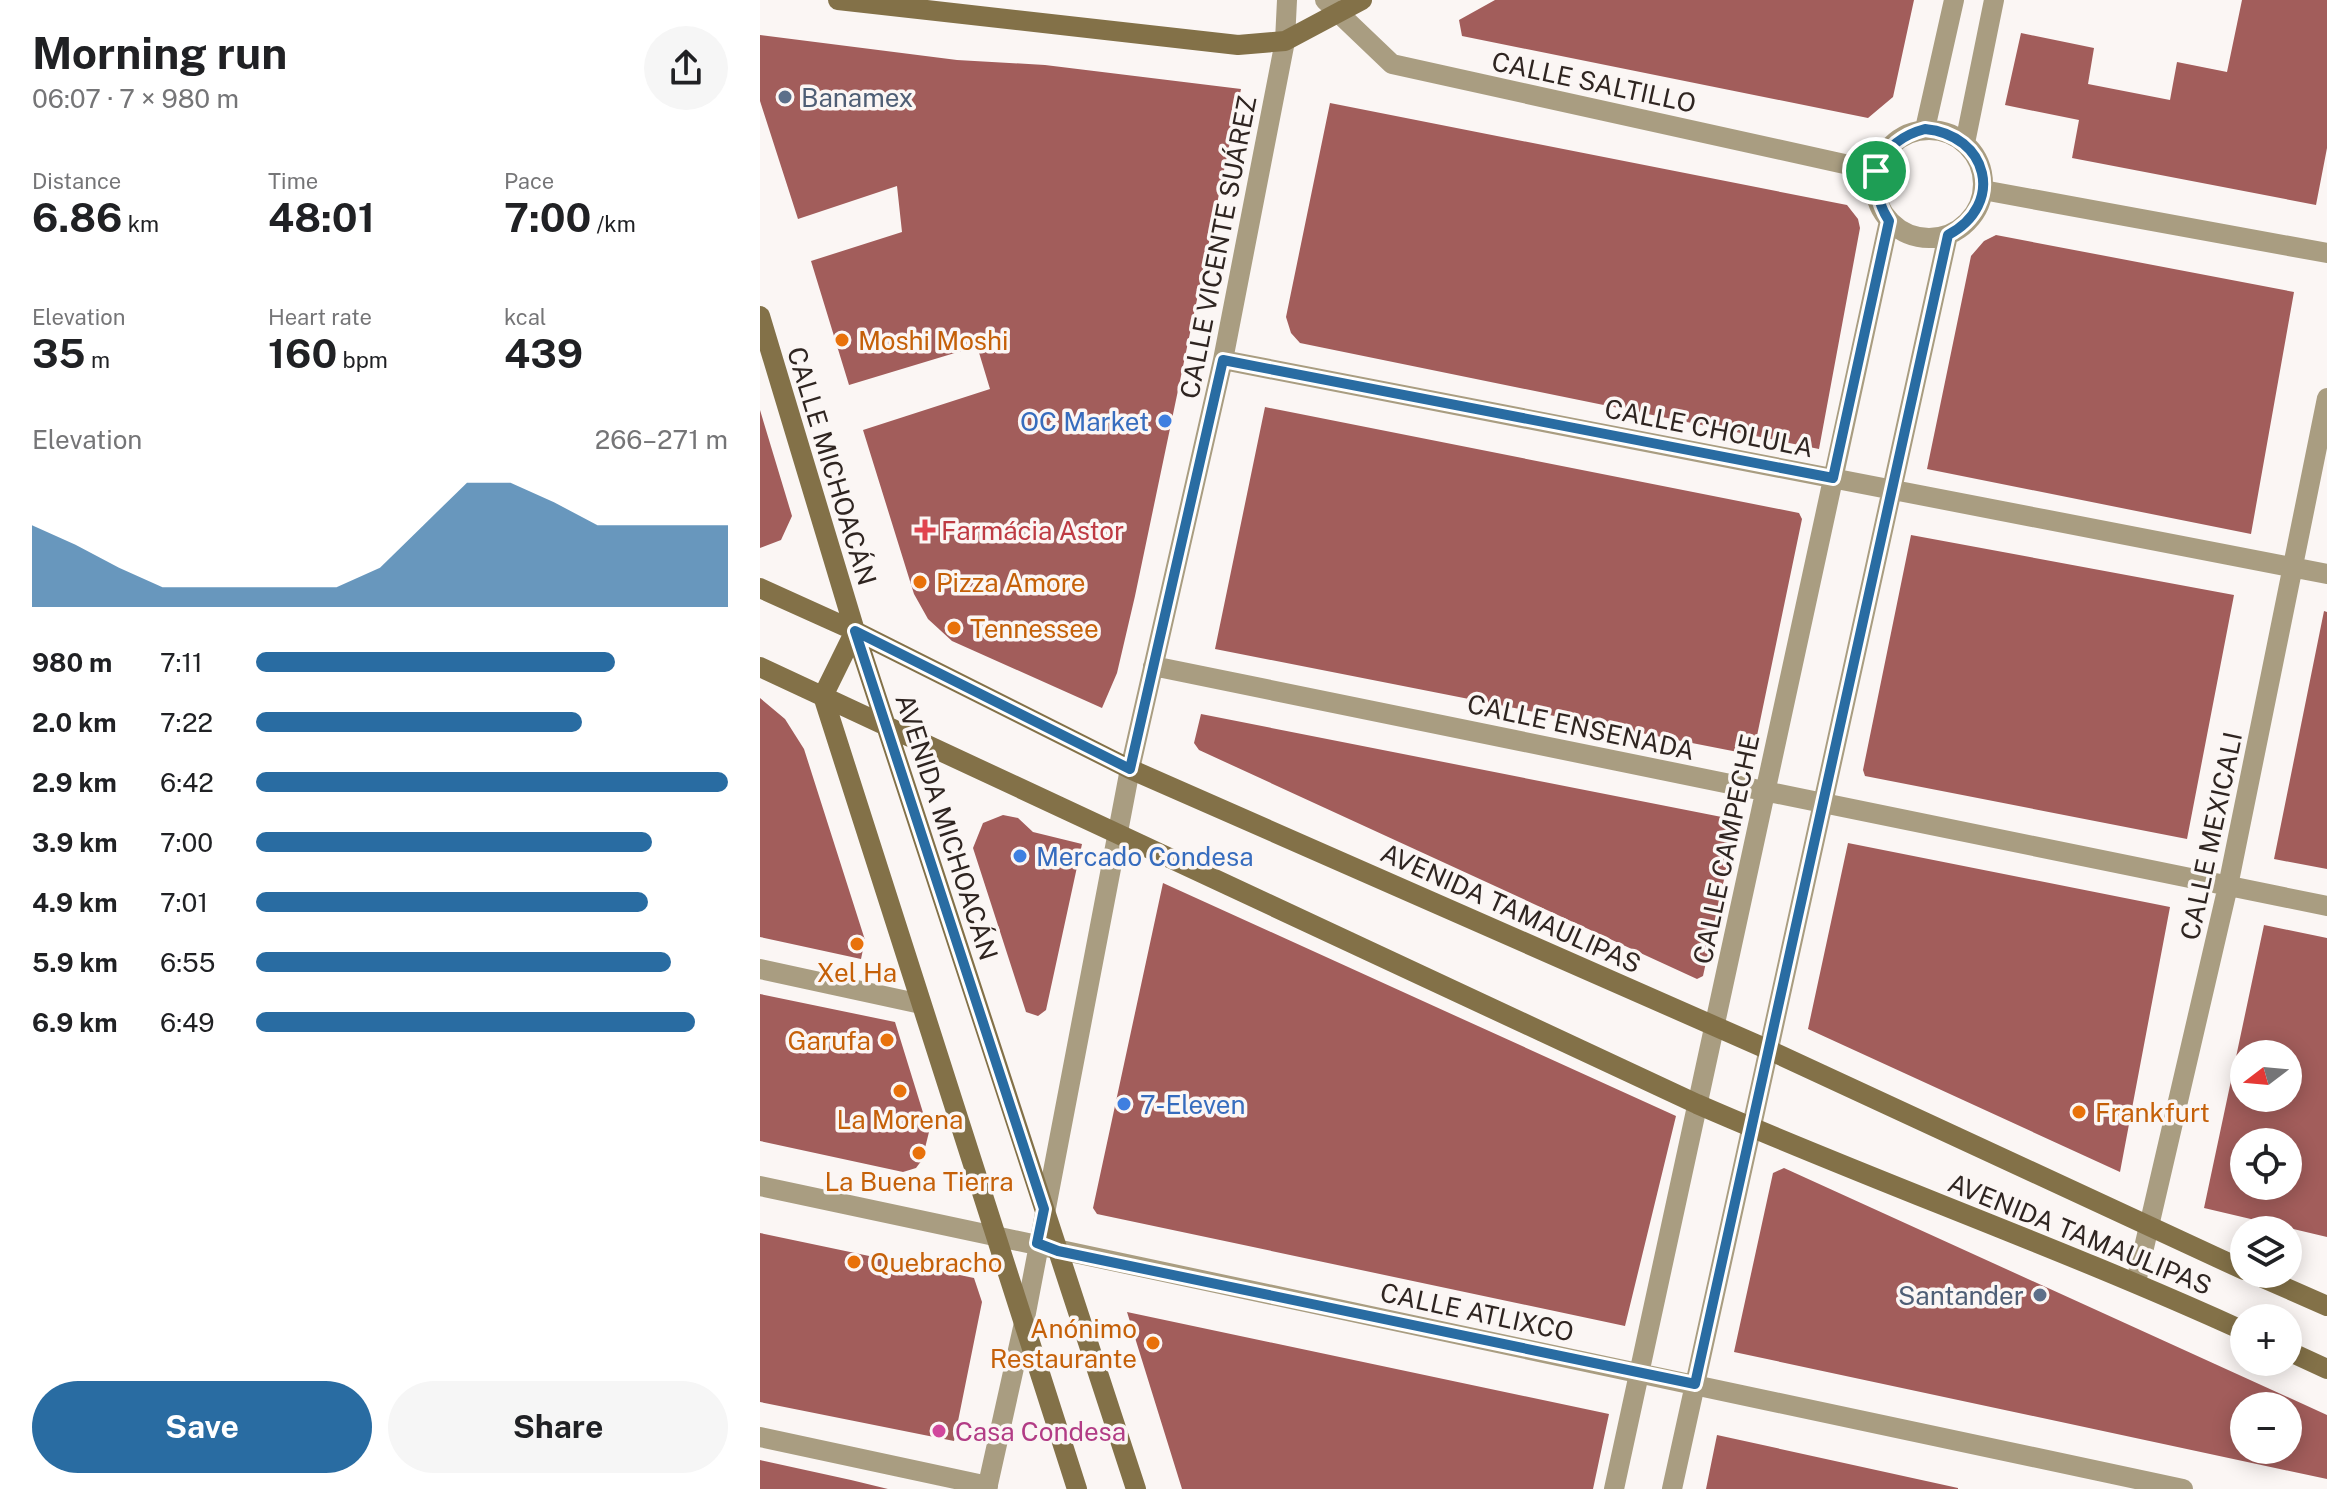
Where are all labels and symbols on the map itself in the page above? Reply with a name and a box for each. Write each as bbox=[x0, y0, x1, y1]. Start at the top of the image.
street label: CALLE SALTILLO bbox=[1489, 45, 1699, 119]
place label: Banamex bbox=[801, 82, 913, 113]
marker: Banamex bbox=[776, 88, 794, 106]
street label: CALLE VICENTE SUÁREZ bbox=[1173, 93, 1263, 401]
pin bbox=[1842, 137, 1910, 205]
place label: Moshi Moshi bbox=[858, 325, 1008, 356]
marker: Moshi Moshi bbox=[833, 331, 851, 349]
street label: CALLE MICHOACÁN bbox=[781, 343, 883, 589]
street label: CALLE CHOLULA bbox=[1602, 393, 1816, 463]
place label: OC Market bbox=[1020, 406, 1149, 437]
marker: OC Market bbox=[1156, 412, 1174, 430]
place label: Farmácia Astor bbox=[941, 515, 1124, 546]
marker: Farmácia Astor bbox=[916, 521, 934, 539]
place label: Pizza Amore bbox=[936, 567, 1085, 598]
marker: Pizza Amore bbox=[911, 573, 929, 591]
place label: Tennessee bbox=[970, 613, 1099, 644]
marker: Tennessee bbox=[945, 619, 963, 637]
street label: CALLE ENSENADA bbox=[1464, 688, 1698, 766]
street label: AVENIDA MICHOACÁN bbox=[889, 690, 1005, 964]
street label: CALLE MEXICALI bbox=[2174, 729, 2248, 943]
street label: CALLE CAMPECHE bbox=[1687, 731, 1765, 967]
street label: AVENIDA TAMAULIPAS bbox=[1376, 837, 1646, 979]
place label: Mercado Condesa bbox=[1036, 841, 1254, 872]
marker: Mercado Condesa bbox=[1011, 847, 1029, 865]
marker: Xel Ha bbox=[848, 935, 866, 953]
place label: Xel Ha bbox=[817, 957, 897, 988]
place label: Garufa bbox=[788, 1025, 871, 1056]
marker: Garufa bbox=[878, 1031, 896, 1049]
north arrow bbox=[2230, 1040, 2302, 1112]
marker: La Morena bbox=[891, 1082, 909, 1100]
place label: 7-Eleven bbox=[1140, 1089, 1246, 1120]
marker: 7-Eleven bbox=[1115, 1095, 1133, 1113]
place label: Frankfurt bbox=[2095, 1097, 2210, 1128]
marker: Frankfurt bbox=[2070, 1103, 2088, 1121]
place label: La Morena bbox=[837, 1104, 963, 1135]
marker: La Buena Tierra bbox=[910, 1144, 928, 1162]
place label: La Buena Tierra bbox=[824, 1166, 1014, 1197]
street label: AVENIDA TAMAULIPAS bbox=[1944, 1167, 2216, 1301]
place label: Quebracho bbox=[870, 1247, 1003, 1278]
marker: Quebracho bbox=[845, 1253, 863, 1271]
street label: CALLE ATLIXCO bbox=[1377, 1276, 1577, 1348]
place label: Santander bbox=[1898, 1280, 2024, 1311]
marker: Santander bbox=[2031, 1286, 2049, 1304]
place label: Anónimo Restaurante bbox=[990, 1313, 1137, 1374]
marker: Anónimo Restaurante bbox=[1144, 1334, 1162, 1352]
place label: Casa Condesa bbox=[955, 1416, 1126, 1447]
marker: Casa Condesa bbox=[930, 1422, 948, 1440]

